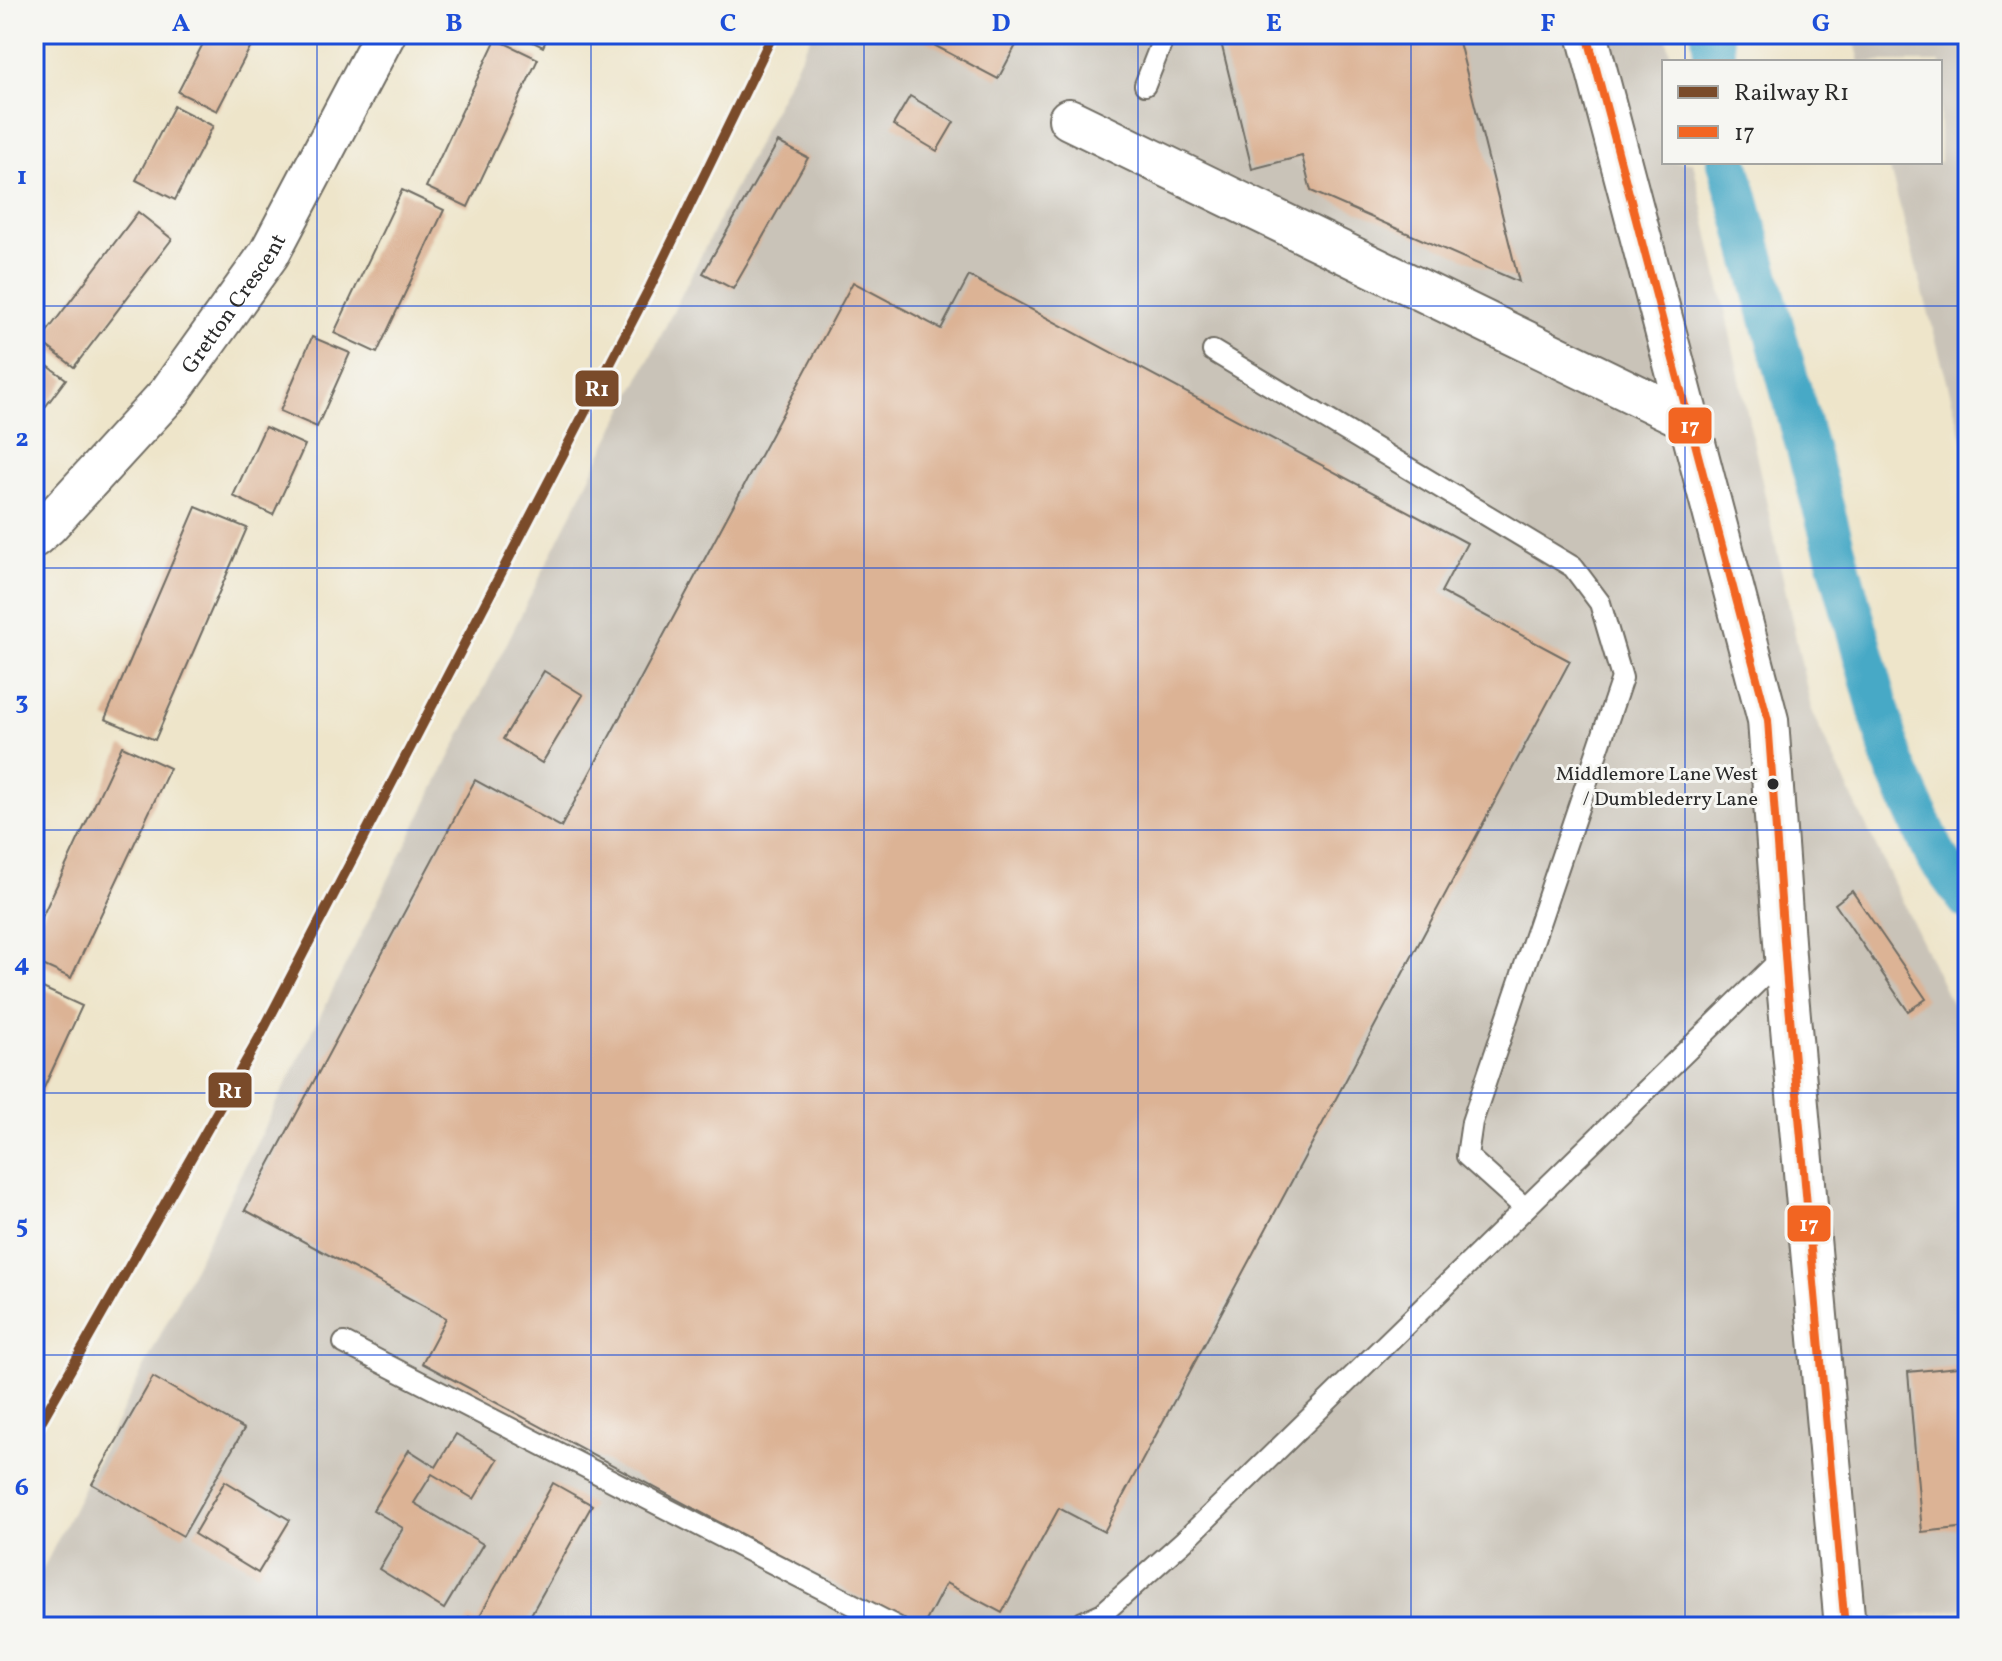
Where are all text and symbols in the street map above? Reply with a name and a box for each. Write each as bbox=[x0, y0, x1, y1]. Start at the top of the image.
text: A bbox=[172, 6, 191, 42]
text: B bbox=[445, 6, 463, 42]
text: C bbox=[720, 6, 736, 42]
text: D bbox=[991, 6, 1011, 42]
text: E bbox=[1266, 6, 1282, 42]
text: F bbox=[1540, 6, 1556, 42]
text: G bbox=[1812, 6, 1830, 42]
legend bbox=[1662, 60, 1942, 164]
text: Railway R1 bbox=[1734, 77, 1849, 111]
text: 17 bbox=[1734, 117, 1755, 151]
text: 1 bbox=[17, 159, 27, 195]
street label: Gretton Crescent bbox=[175, 229, 295, 381]
line badge: R1 bbox=[574, 369, 620, 408]
text: R1 bbox=[585, 375, 609, 406]
line badge: 17 bbox=[1667, 406, 1713, 445]
text: 17 bbox=[1680, 412, 1700, 443]
text: 2 bbox=[15, 421, 29, 457]
text: 3 bbox=[15, 684, 29, 720]
place label: Middlemore Lane West / Dumblederry Lane bbox=[1556, 761, 1758, 814]
marker: Middlemore Lane West / Dumblederry Lane bbox=[1765, 776, 1781, 792]
text: 4 bbox=[14, 946, 30, 982]
line badge: R1 bbox=[207, 1071, 253, 1109]
text: R1 bbox=[218, 1077, 242, 1108]
line badge: 17 bbox=[1786, 1204, 1832, 1243]
text: 5 bbox=[16, 1208, 28, 1244]
text: 17 bbox=[1799, 1210, 1819, 1241]
text: 6 bbox=[15, 1470, 29, 1506]

